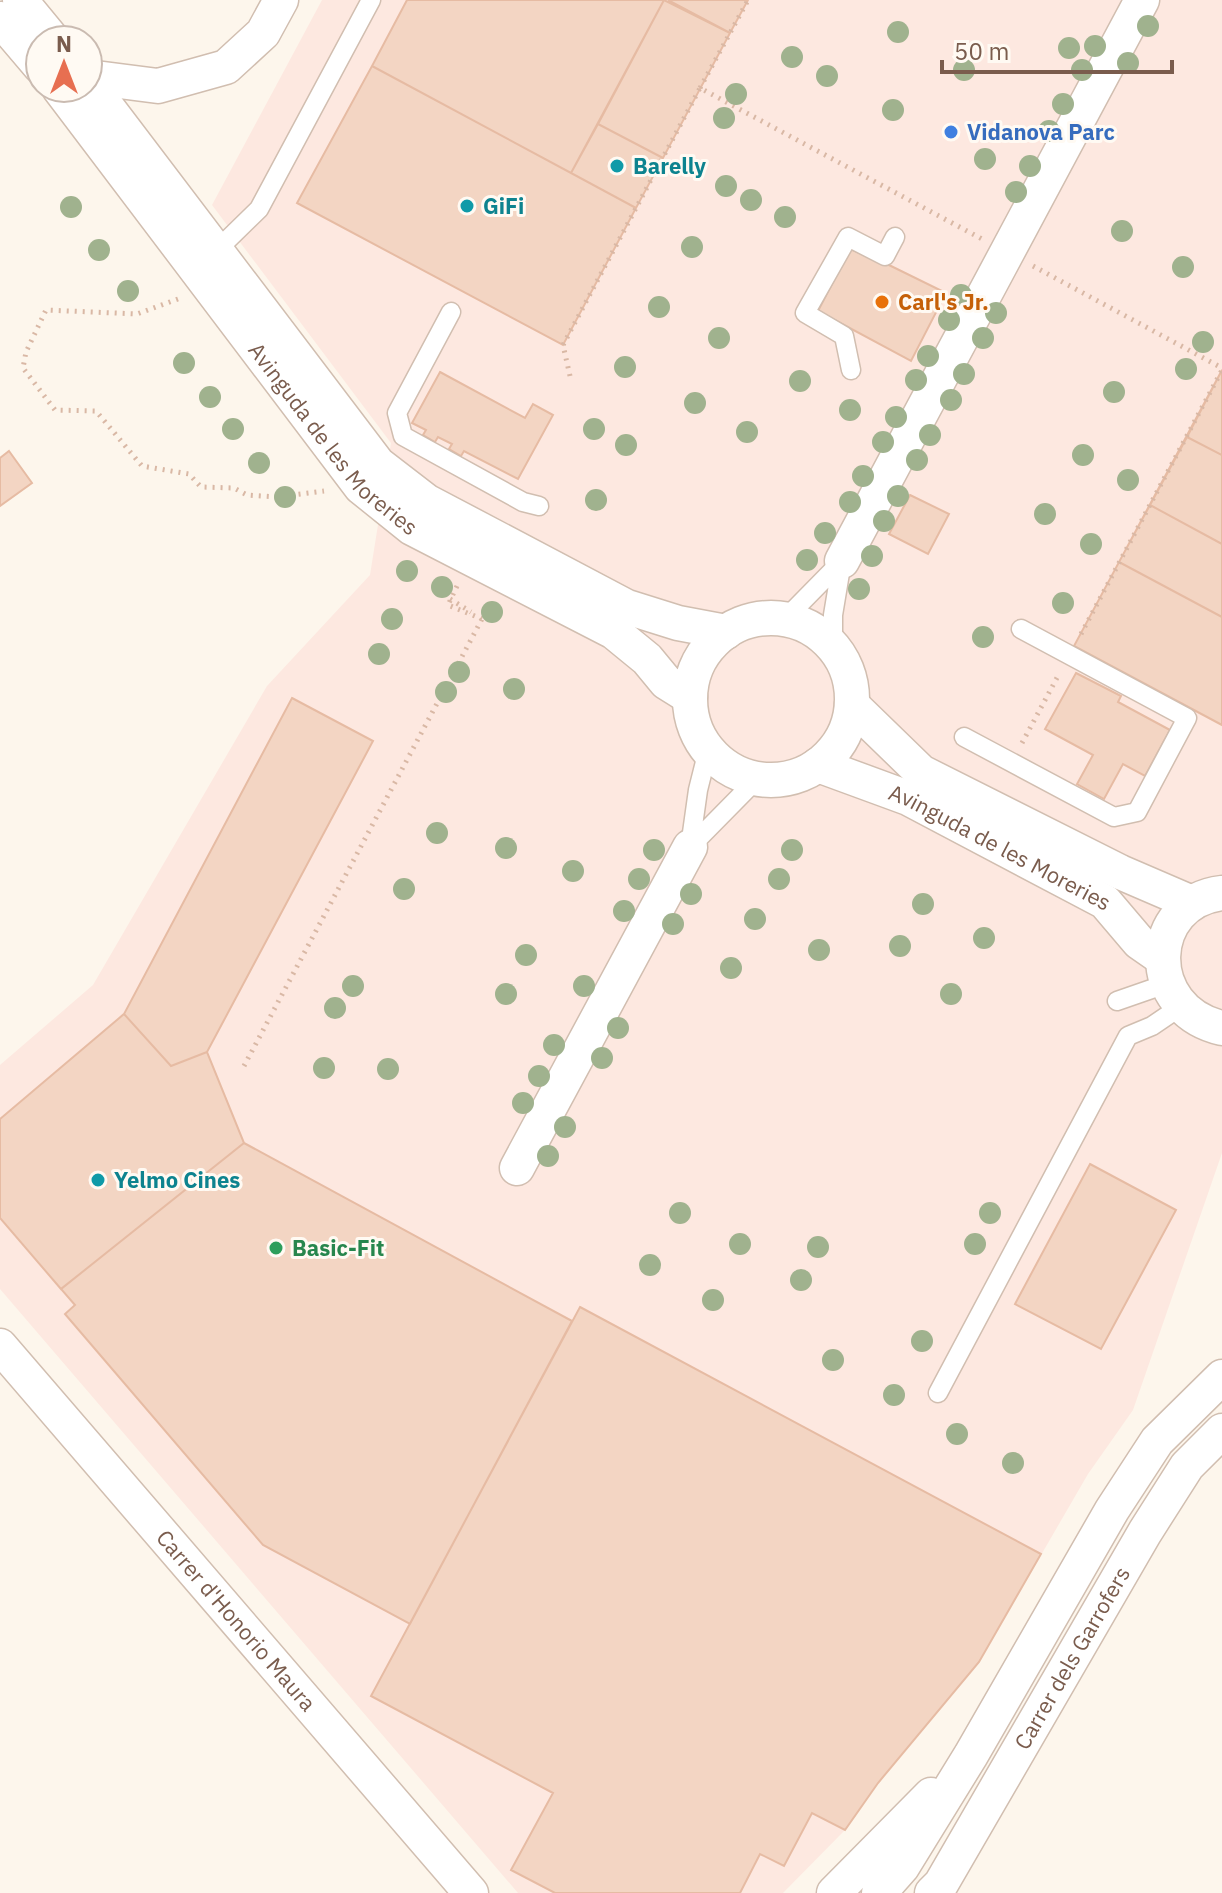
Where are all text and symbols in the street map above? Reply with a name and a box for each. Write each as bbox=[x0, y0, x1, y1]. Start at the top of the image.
north arrow bbox=[24, 24, 104, 104]
scale bar bbox=[942, 24, 1172, 74]
text: N bbox=[56, 29, 72, 58]
text: 50 m bbox=[954, 35, 1009, 67]
place label: Vidanova Parc bbox=[967, 117, 1115, 146]
marker: Vidanova Parc bbox=[942, 123, 960, 141]
place label: Barelly bbox=[633, 151, 706, 180]
marker: Barelly bbox=[608, 157, 626, 175]
place label: GiFi bbox=[483, 191, 524, 220]
marker: GiFi bbox=[458, 197, 476, 215]
place label: Carl's Jr. bbox=[898, 287, 989, 316]
marker: Carl's Jr. bbox=[873, 293, 891, 311]
street label: Avinguda de les Moreries bbox=[242, 336, 424, 541]
street label: Avinguda de les Moreries bbox=[885, 777, 1116, 917]
place label: Yelmo Cines bbox=[114, 1165, 240, 1194]
marker: Yelmo Cines bbox=[89, 1171, 107, 1189]
place label: Basic-Fit bbox=[292, 1233, 384, 1262]
marker: Basic-Fit bbox=[267, 1239, 285, 1257]
street label: Carrer d'Honorio Maura bbox=[150, 1523, 323, 1717]
street label: Carrer dels Garrofers bbox=[1007, 1561, 1136, 1754]

